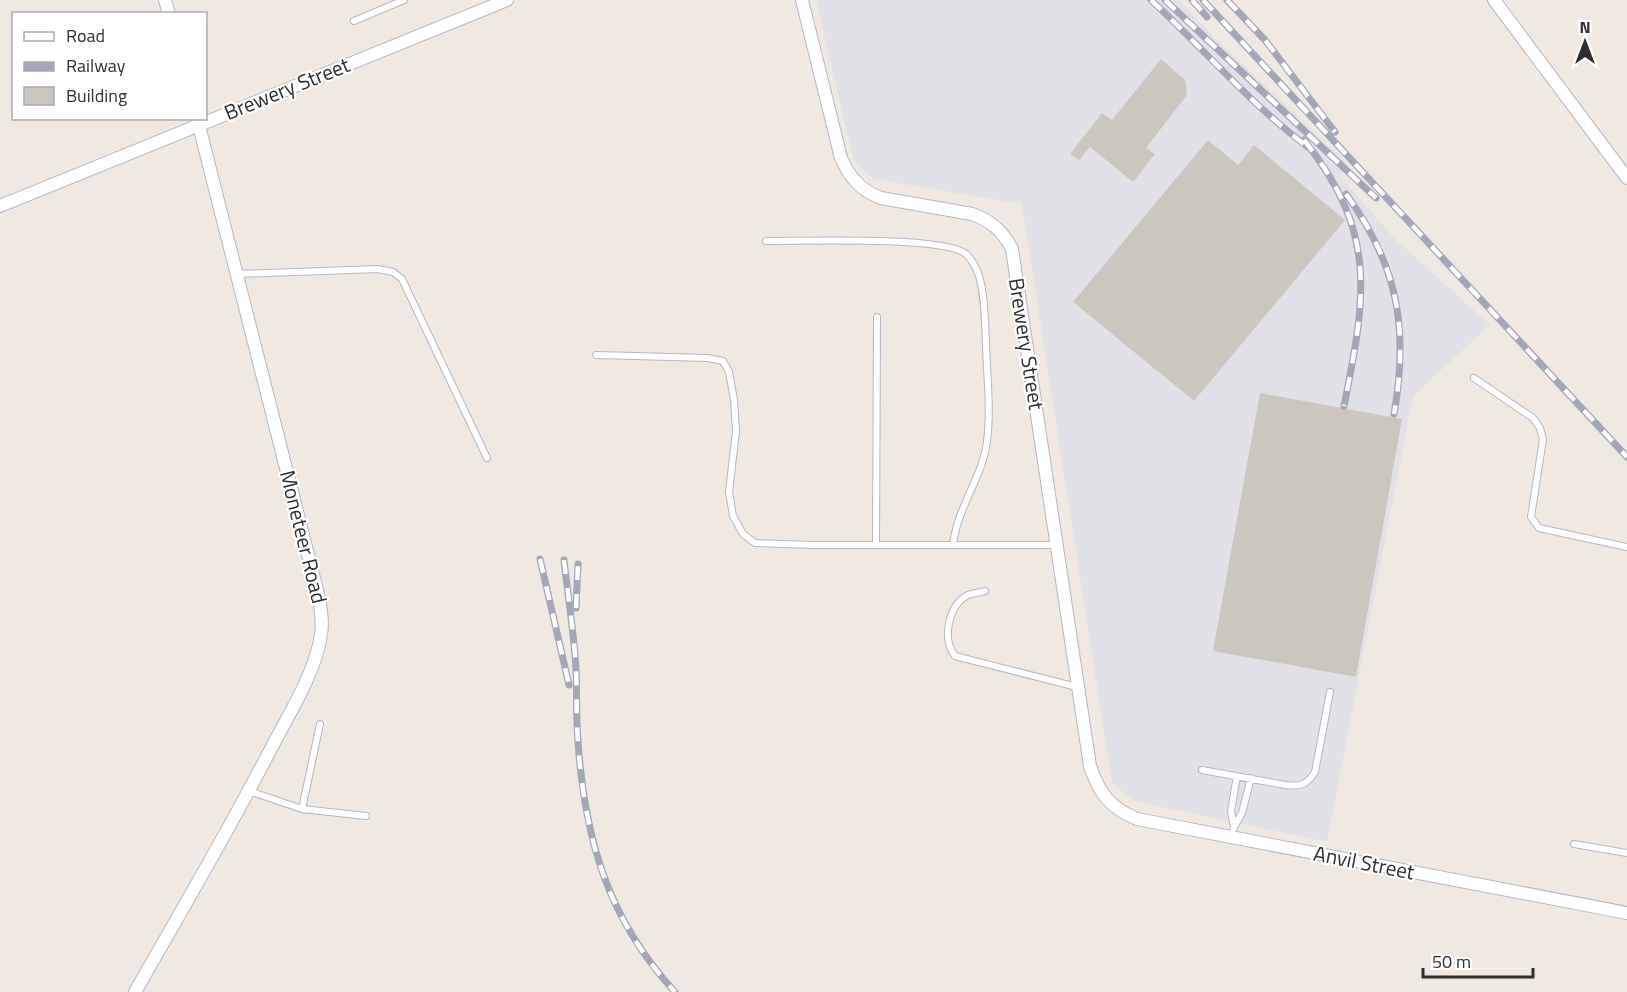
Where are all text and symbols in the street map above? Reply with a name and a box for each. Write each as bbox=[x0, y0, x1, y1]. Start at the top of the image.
legend bbox=[12, 12, 207, 120]
north arrow bbox=[1555, 12, 1615, 72]
text: N bbox=[1579, 15, 1591, 39]
text: Road bbox=[66, 22, 105, 49]
street label: Brewery Street bbox=[219, 48, 355, 128]
text: Railway bbox=[66, 52, 126, 79]
text: Building bbox=[66, 82, 127, 109]
street label: Brewery Street bbox=[1001, 276, 1053, 413]
street label: Moneteer Road bbox=[272, 467, 336, 607]
street label: Anvil Street bbox=[1311, 837, 1418, 888]
scale bar bbox=[1423, 941, 1532, 979]
text: 50 m bbox=[1432, 948, 1471, 975]

